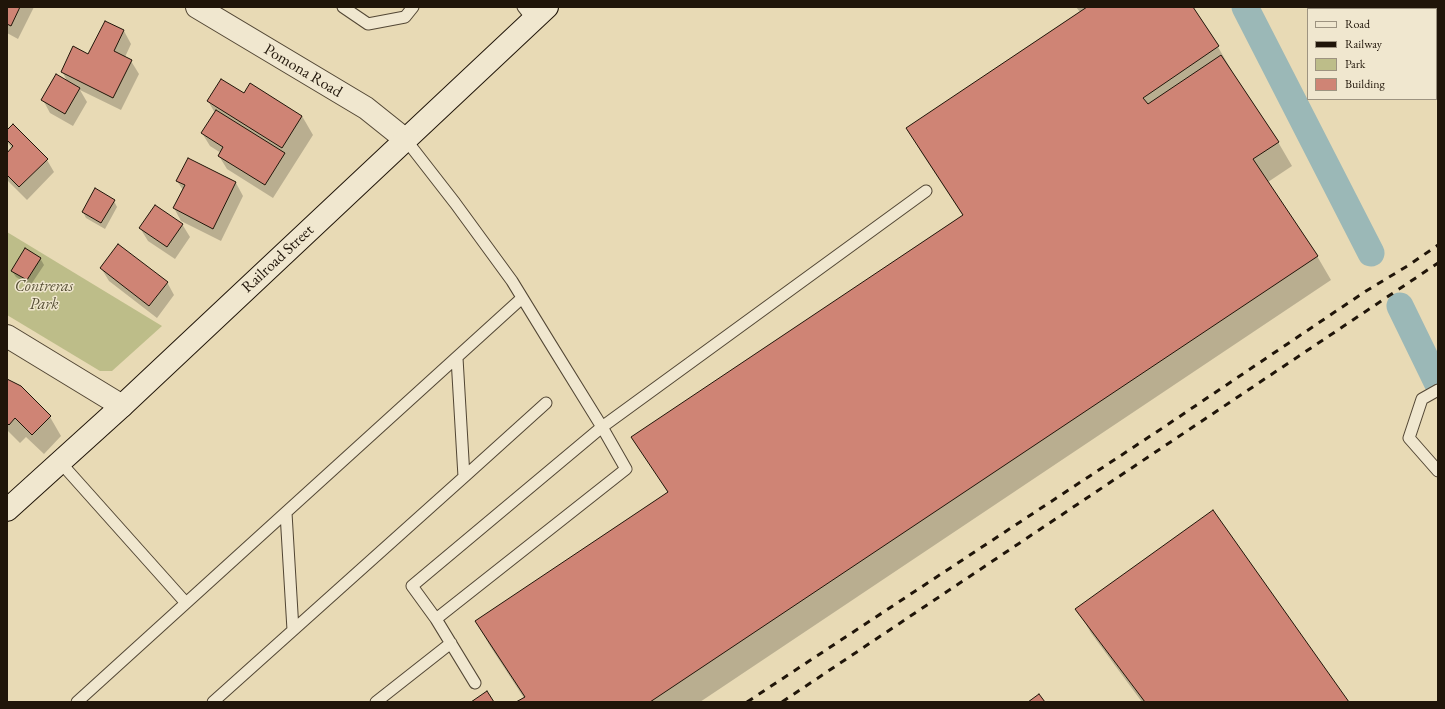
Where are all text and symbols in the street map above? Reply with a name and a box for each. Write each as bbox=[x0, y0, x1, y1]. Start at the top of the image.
legend bbox=[1307, 8, 1437, 100]
text: Road bbox=[1345, 16, 1370, 32]
text: Railway bbox=[1345, 36, 1382, 52]
street label: Pomona Road bbox=[260, 40, 346, 102]
text: Park bbox=[1345, 56, 1365, 72]
text: Building bbox=[1345, 76, 1385, 92]
street label: Railroad Street bbox=[238, 221, 318, 297]
park label: Contreras Park bbox=[15, 277, 73, 315]

